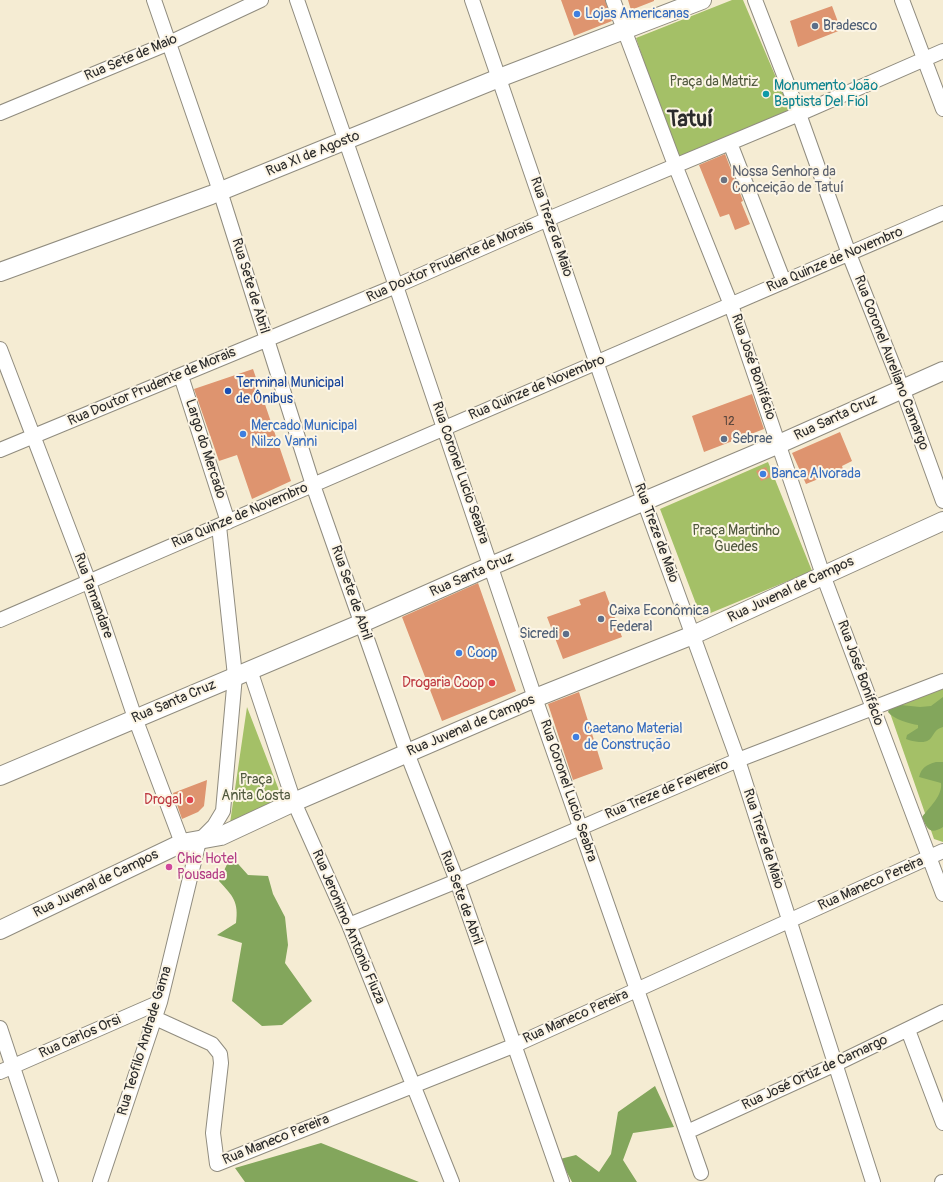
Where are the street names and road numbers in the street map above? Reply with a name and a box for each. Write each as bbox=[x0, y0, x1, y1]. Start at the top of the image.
street label: Rua Sete de Maio bbox=[82, 31, 180, 85]
street label: Rua XI de Agosto bbox=[264, 128, 362, 180]
street label: Rua Treze de Maio bbox=[526, 175, 576, 279]
street label: Rua Doutor Prudente de Morais bbox=[364, 218, 536, 306]
street label: Rua Quinze de Novembro bbox=[764, 224, 906, 296]
street label: Rua Sete de Abril bbox=[227, 236, 273, 336]
street label: Rua Coronel Aureliano Camargo bbox=[850, 273, 932, 453]
street label: Rua José Bonifácio bbox=[727, 312, 779, 422]
street label: Rua Doutor Prudente de Morais bbox=[66, 344, 238, 430]
street label: Rua Quinze de Novembro bbox=[466, 352, 608, 424]
street label: Rua Santa Cruz bbox=[792, 391, 880, 445]
street label: Largo do Mercado bbox=[181, 397, 229, 501]
street label: Rua Coronel Lucio Seabra bbox=[428, 400, 492, 546]
street label: Rua Quinze de Novembro bbox=[169, 480, 311, 552]
street label: Rua Treze de Maio bbox=[630, 481, 682, 585]
street label: Rua Sete de Abril bbox=[327, 543, 375, 643]
street label: Rua Santa Cruz bbox=[428, 549, 516, 601]
street label: Rua Tamandare bbox=[70, 551, 116, 641]
street label: Rua Juvenal de Campos bbox=[725, 553, 857, 627]
street label: Rua José Bonifácio bbox=[833, 618, 887, 728]
street label: Rua Santa Cruz bbox=[129, 677, 219, 727]
street label: Rua Juvenal de Campos bbox=[405, 691, 537, 761]
street label: Rua Coronel Lucio Seabra bbox=[536, 718, 600, 864]
street label: Rua Treze de Fevereiro bbox=[603, 756, 731, 824]
street label: Rua Treze de Maio bbox=[739, 787, 787, 891]
street label: Rua Juvenal de Campos bbox=[31, 846, 161, 922]
street label: Rua Jeronimo Antonio Fiuza bbox=[308, 847, 388, 1007]
street label: Rua Sete de Abril bbox=[436, 849, 486, 947]
street label: Rua Maneco Pereira bbox=[816, 853, 926, 915]
street label: Rua Teofilo Andrade Gama bbox=[114, 964, 176, 1118]
street label: Rua Maneco Pereira bbox=[521, 986, 631, 1048]
street label: Rua Carlos Orsi bbox=[37, 1012, 123, 1062]
street label: Rua José Ortiz de Camargo bbox=[740, 1032, 890, 1114]
street label: Rua Maneco Pereira bbox=[220, 1111, 332, 1169]

